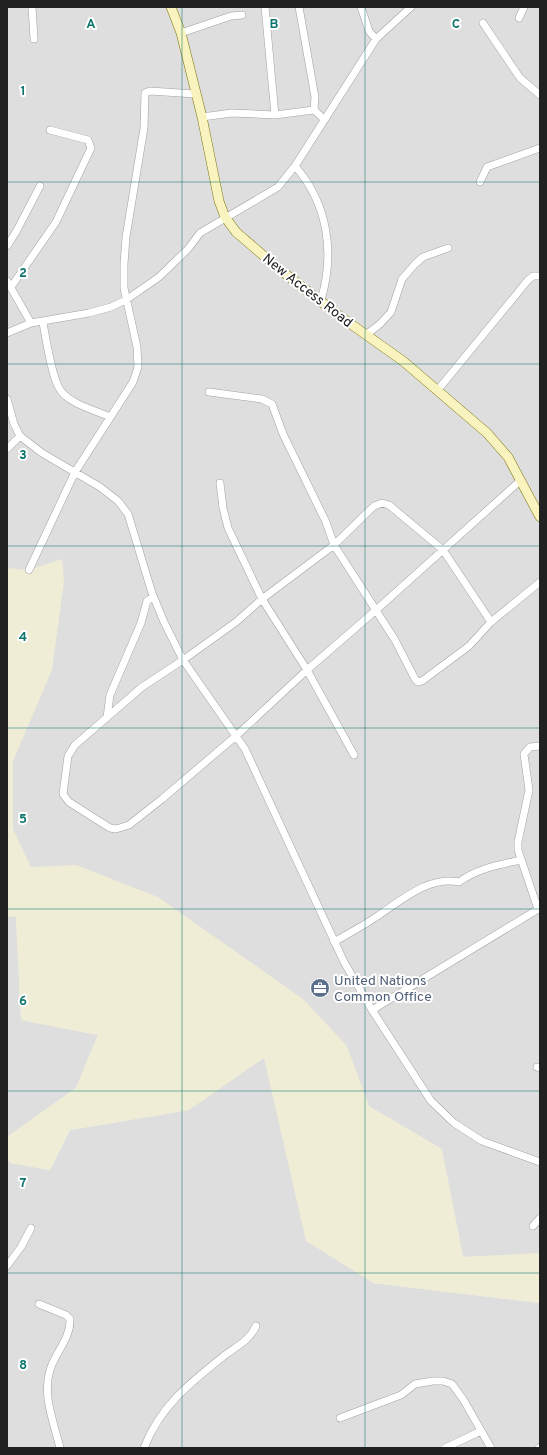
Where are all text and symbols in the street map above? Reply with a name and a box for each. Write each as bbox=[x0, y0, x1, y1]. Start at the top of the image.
text: A bbox=[86, 17, 96, 33]
text: B bbox=[270, 17, 279, 33]
text: C bbox=[452, 17, 460, 33]
text: 1 bbox=[20, 84, 26, 100]
street label: New Access Road bbox=[259, 251, 356, 332]
text: 2 bbox=[19, 266, 27, 282]
text: 3 bbox=[19, 448, 27, 464]
text: 4 bbox=[19, 630, 27, 646]
text: 5 bbox=[19, 812, 27, 828]
place label: United Nations Common Office bbox=[334, 973, 432, 1006]
office icon: United Nations Common Office bbox=[309, 977, 331, 999]
text: 6 bbox=[19, 994, 27, 1010]
text: 7 bbox=[20, 1176, 27, 1192]
text: 8 bbox=[19, 1358, 27, 1374]

